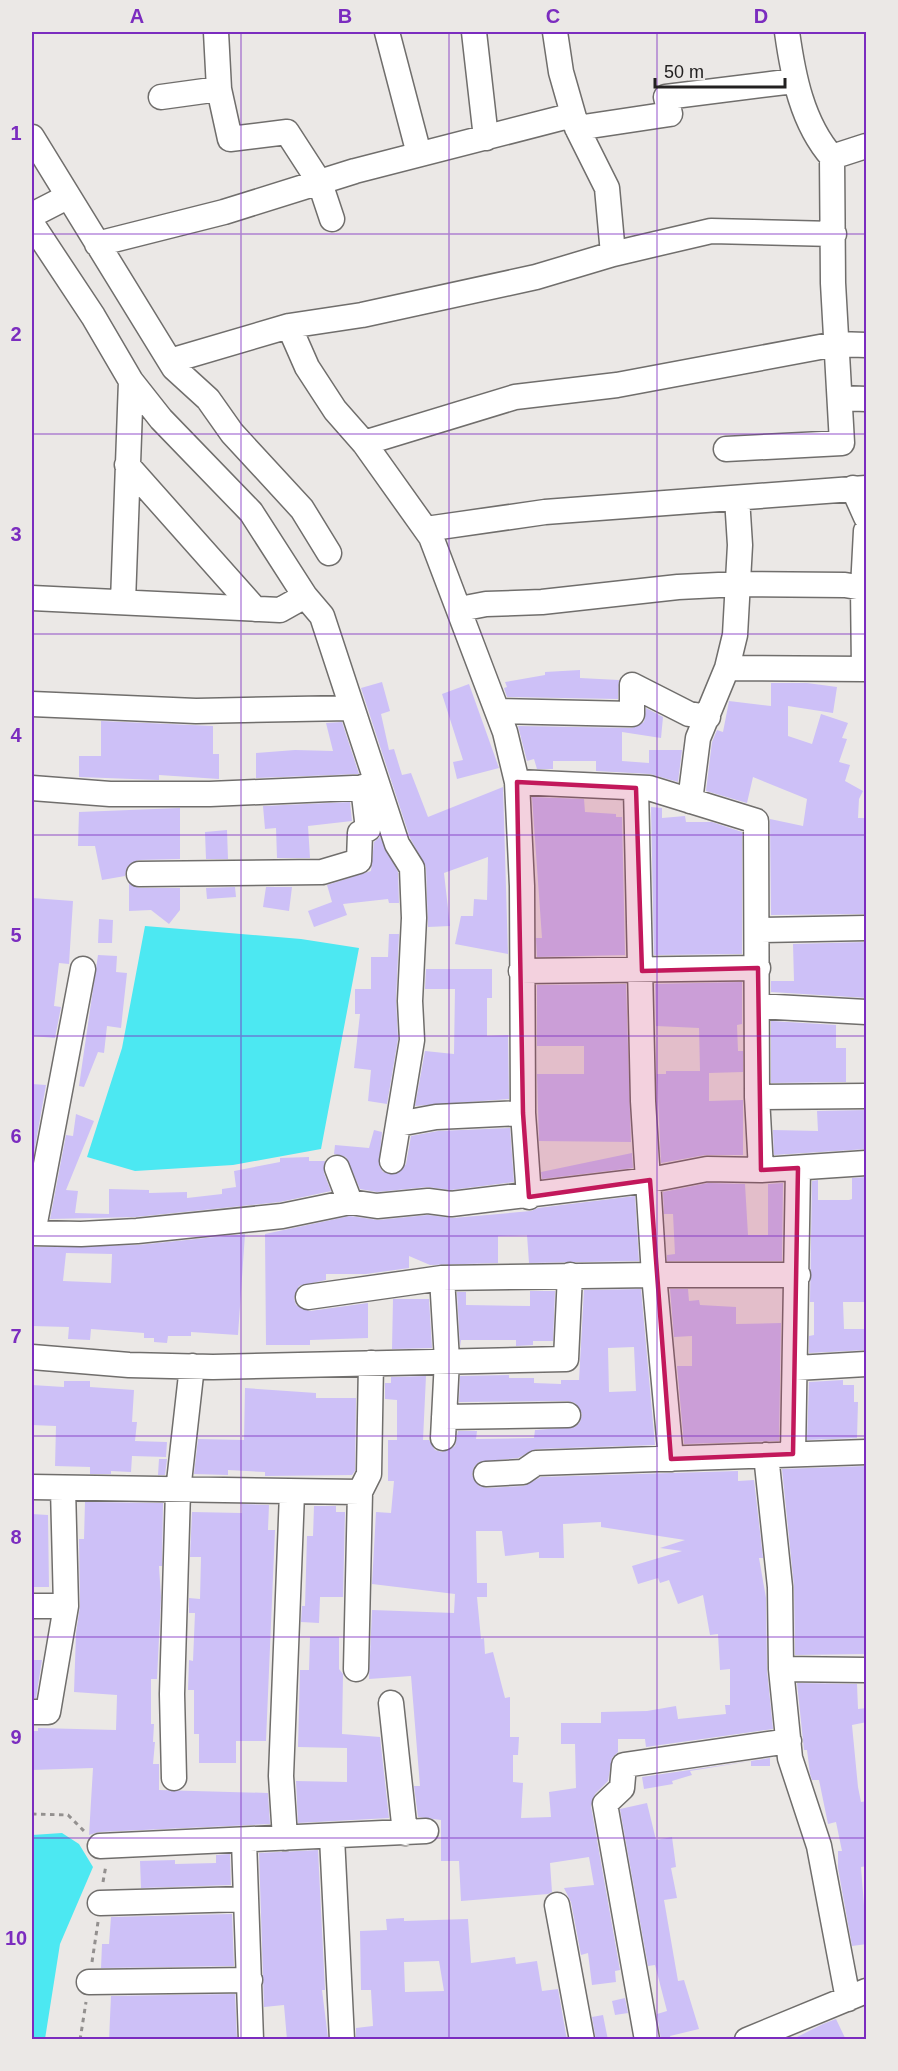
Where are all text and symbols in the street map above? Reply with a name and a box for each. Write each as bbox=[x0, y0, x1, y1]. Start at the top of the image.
text: A bbox=[130, 5, 144, 27]
text: B bbox=[338, 5, 352, 27]
text: C bbox=[546, 5, 560, 27]
text: D bbox=[754, 5, 768, 27]
scale bar bbox=[655, 51, 786, 89]
text: 50 m bbox=[664, 62, 704, 82]
text: 1 bbox=[10, 122, 22, 144]
text: 2 bbox=[10, 323, 22, 345]
text: 3 bbox=[10, 523, 22, 545]
text: 4 bbox=[10, 724, 22, 746]
text: 5 bbox=[10, 924, 22, 946]
text: 6 bbox=[10, 1125, 22, 1147]
text: 7 bbox=[10, 1325, 22, 1347]
text: 8 bbox=[10, 1526, 22, 1548]
text: 9 bbox=[10, 1726, 22, 1748]
text: 10 bbox=[5, 1927, 27, 1949]

